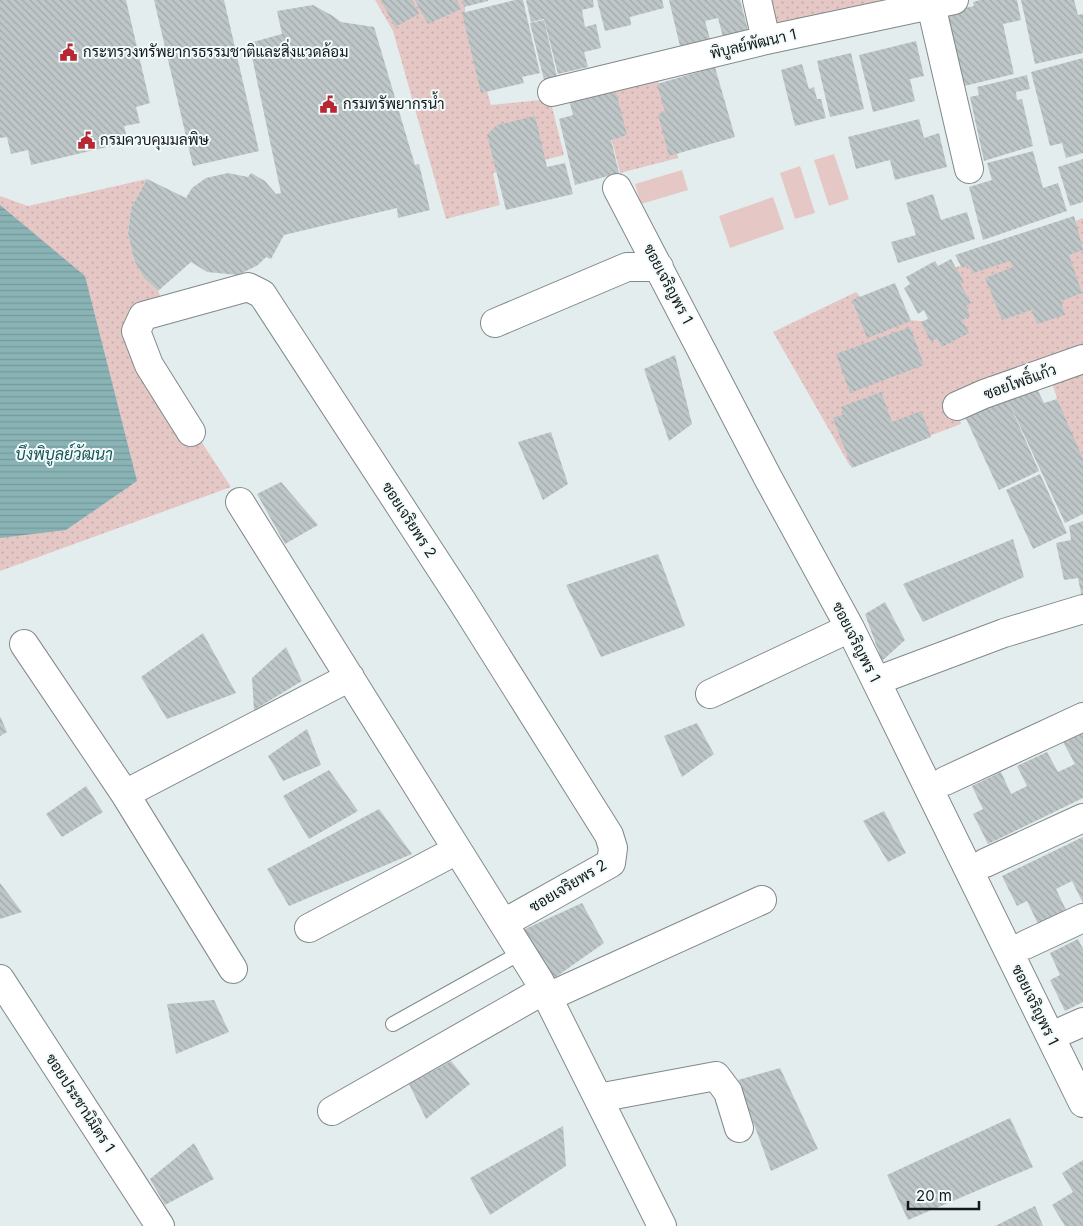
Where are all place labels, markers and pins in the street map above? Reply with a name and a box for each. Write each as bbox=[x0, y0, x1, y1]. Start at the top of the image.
place label: กระทรวงทรัพยากรธรรมชาติและสิ่งแวดล้อม bbox=[83, 38, 348, 61]
public building icon: กระทรวงทรัพยากรธรรมชาติและสิ่งแวดล้อม bbox=[59, 42, 79, 62]
place label: กรมทรัพยากรน้ำ bbox=[343, 91, 445, 113]
public building icon: กรมทรัพยากรน้ำ bbox=[319, 94, 339, 114]
public building icon: กรมควบคุมมลพิษ bbox=[76, 130, 96, 150]
place label: กรมควบคุมมลพิษ bbox=[100, 130, 209, 151]

